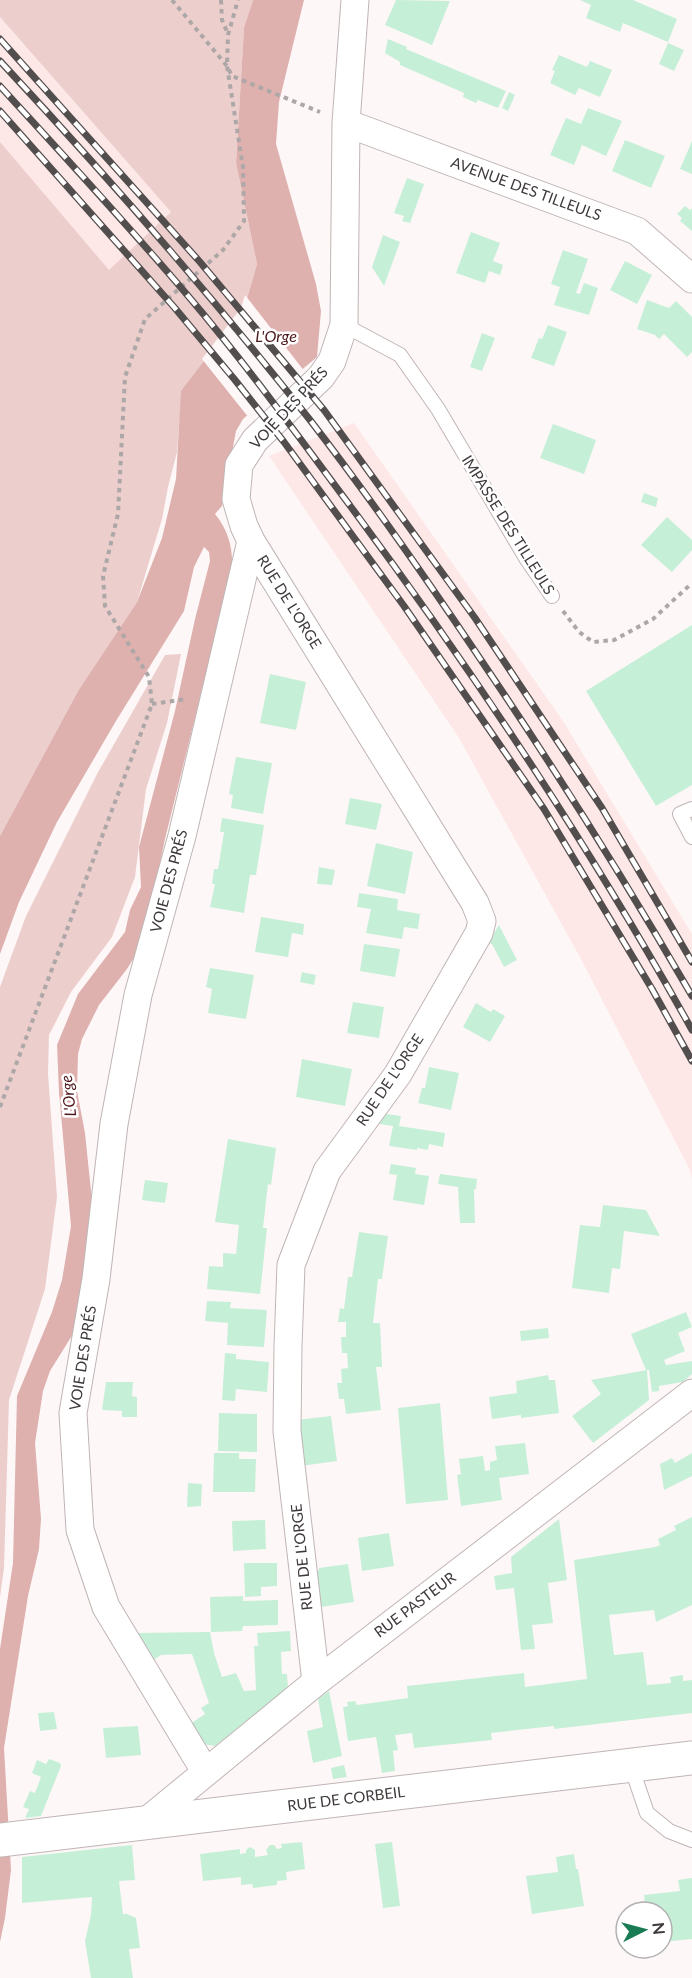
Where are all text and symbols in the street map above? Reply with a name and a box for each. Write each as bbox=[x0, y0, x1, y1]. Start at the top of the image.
street label: AVENUE DES TILLEULS bbox=[449, 152, 604, 224]
water label: L'Orge bbox=[255, 326, 297, 345]
street label: VOIE DES PRÉS bbox=[246, 362, 331, 452]
street label: IMPASSE DES TILLEULS bbox=[459, 451, 559, 597]
street label: RUE DE L'ORGE bbox=[254, 551, 326, 652]
street label: VOIE DES PRÉS bbox=[146, 827, 190, 934]
street label: RUE DE L'ORGE bbox=[352, 1030, 427, 1129]
water label: L'Orge bbox=[56, 1074, 79, 1118]
street label: VOIE DES PRÉS bbox=[65, 1304, 99, 1412]
street label: RUE DE L'ORGE bbox=[286, 1503, 316, 1611]
street label: RUE PASTEUR bbox=[370, 1567, 459, 1641]
street label: RUE DE CORBEIL bbox=[286, 1782, 406, 1814]
north arrow bbox=[614, 1900, 674, 1960]
text: N bbox=[649, 1921, 670, 1936]

